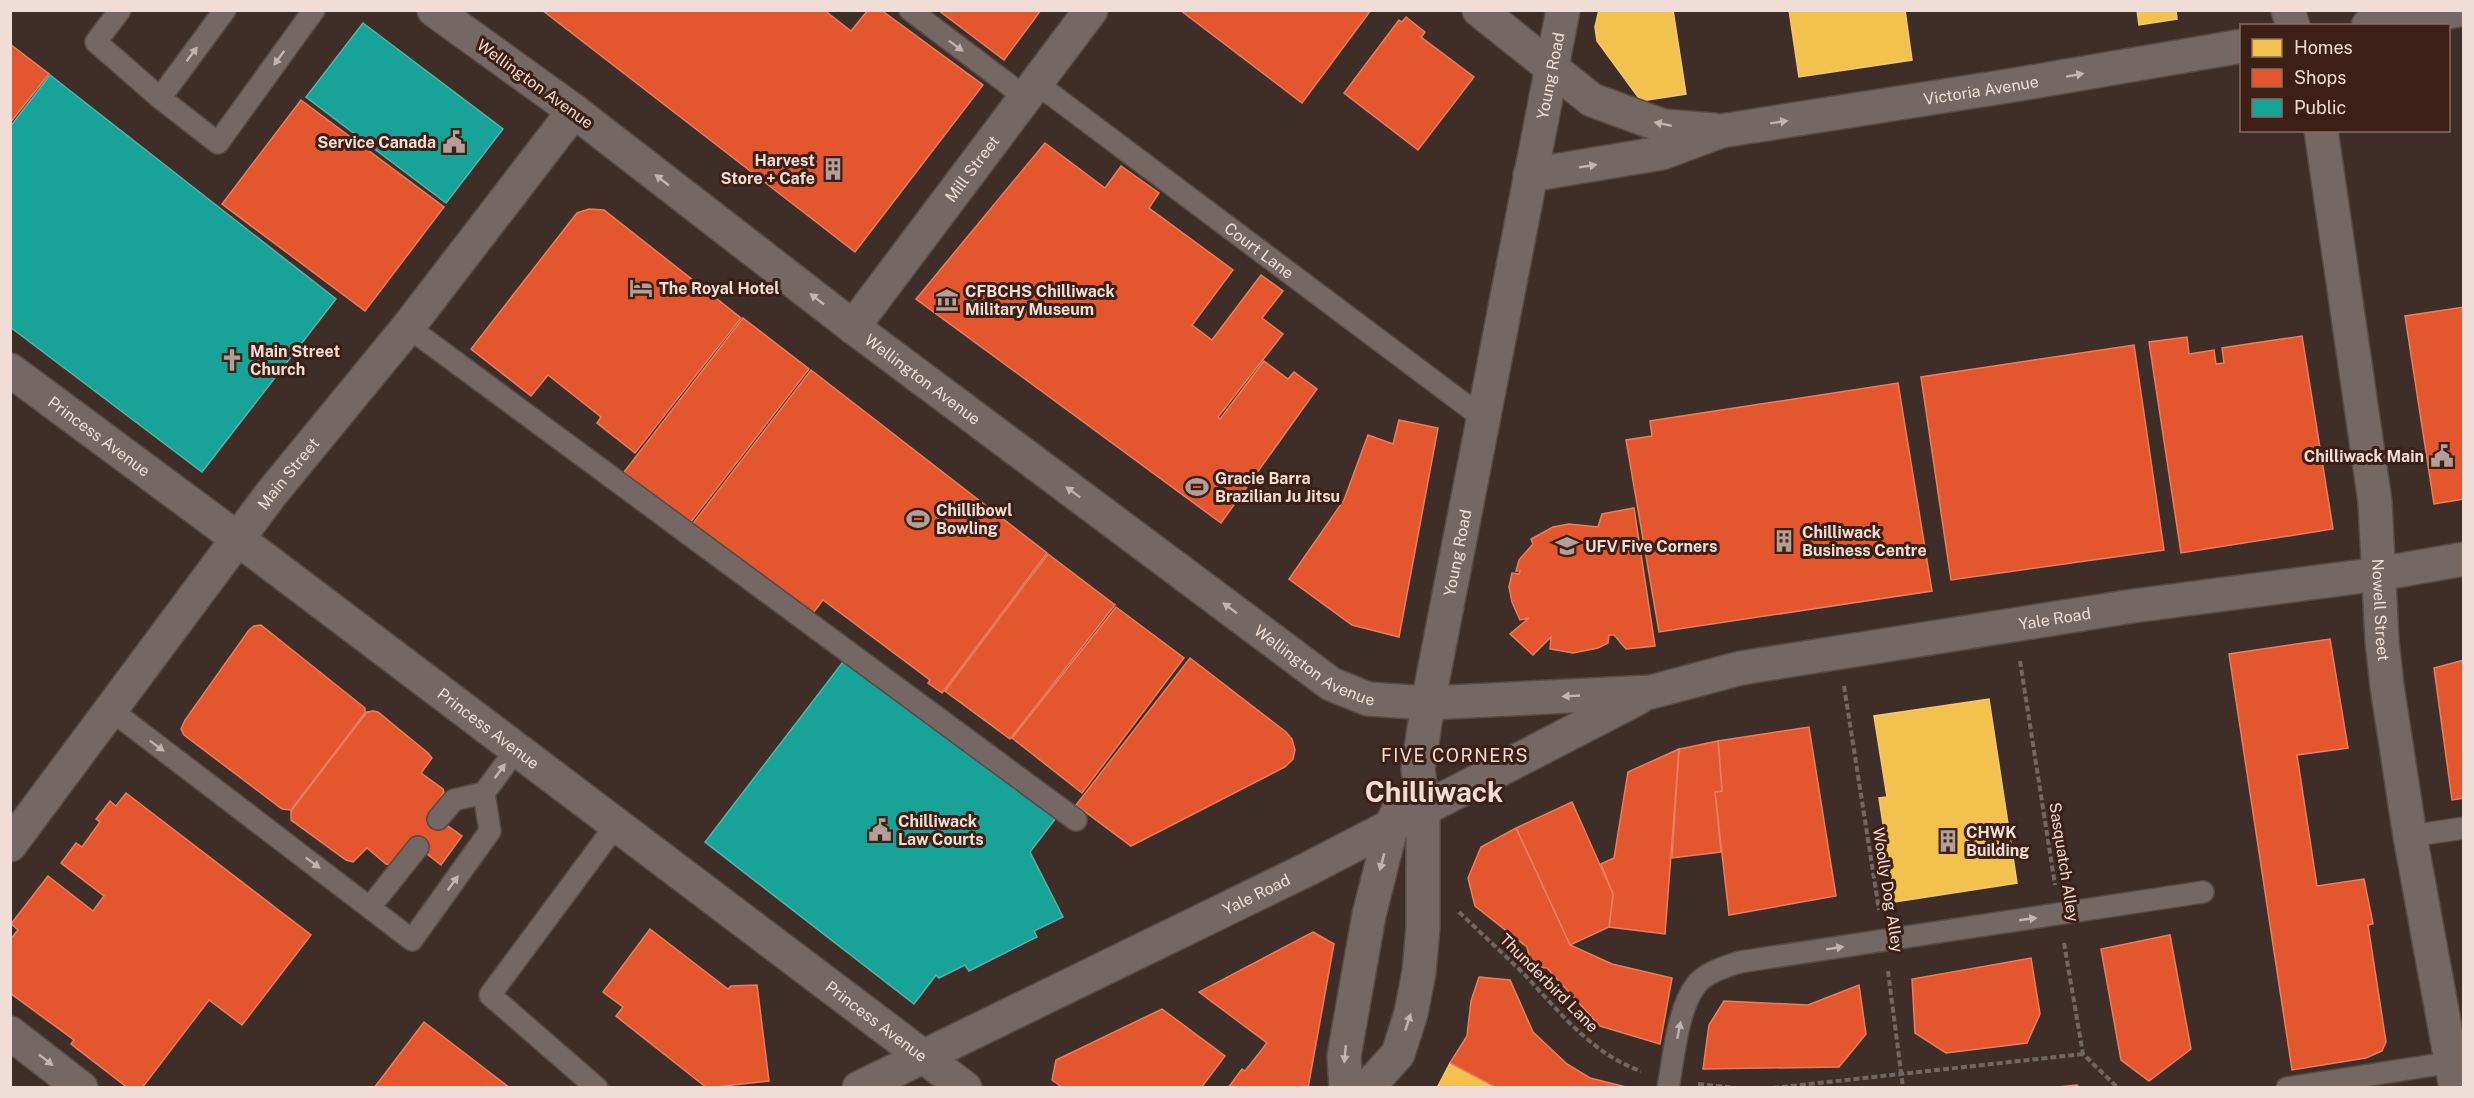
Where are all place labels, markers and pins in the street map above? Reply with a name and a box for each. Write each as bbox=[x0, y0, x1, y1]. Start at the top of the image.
public building icon: Service Canada bbox=[441, 129, 467, 155]
place label: Service Canada bbox=[317, 133, 436, 152]
place label: Harvest Store + Cafe bbox=[720, 151, 815, 188]
building icon: Harvest Store + Cafe bbox=[820, 156, 846, 182]
hotel icon: The Royal Hotel bbox=[628, 275, 654, 301]
place label: The Royal Hotel bbox=[659, 279, 780, 298]
place label: CFBCHS Chilliwack Military Museum bbox=[965, 282, 1115, 319]
museum icon: CFBCHS Chilliwack Military Museum bbox=[934, 287, 960, 313]
place label: Main Street Church bbox=[250, 342, 340, 379]
church icon: Main Street Church bbox=[219, 347, 245, 373]
public building icon: Chilliwack Main bbox=[2429, 443, 2455, 469]
place label: Chilliwack Main bbox=[2304, 447, 2424, 466]
place label: Gracie Barra Brazilian Ju Jitsu bbox=[1215, 469, 1340, 506]
sports icon: Gracie Barra Brazilian Ju Jitsu bbox=[1184, 474, 1210, 500]
place label: Chillibowl Bowling bbox=[936, 501, 1012, 538]
sports icon: Chillibowl Bowling bbox=[905, 506, 931, 532]
place label: Chilliwack Business Centre bbox=[1802, 523, 1927, 560]
building icon: Chilliwack Business Centre bbox=[1771, 528, 1797, 554]
school or university icon: UFV Five Corners bbox=[1554, 533, 1580, 559]
place label: UFV Five Corners bbox=[1585, 537, 1717, 556]
place label: Chilliwack Law Courts bbox=[898, 812, 984, 849]
public building icon: Chilliwack Law Courts bbox=[867, 817, 893, 843]
place label: CHWK Building bbox=[1966, 823, 2029, 860]
building icon: CHWK Building bbox=[1935, 828, 1961, 854]

